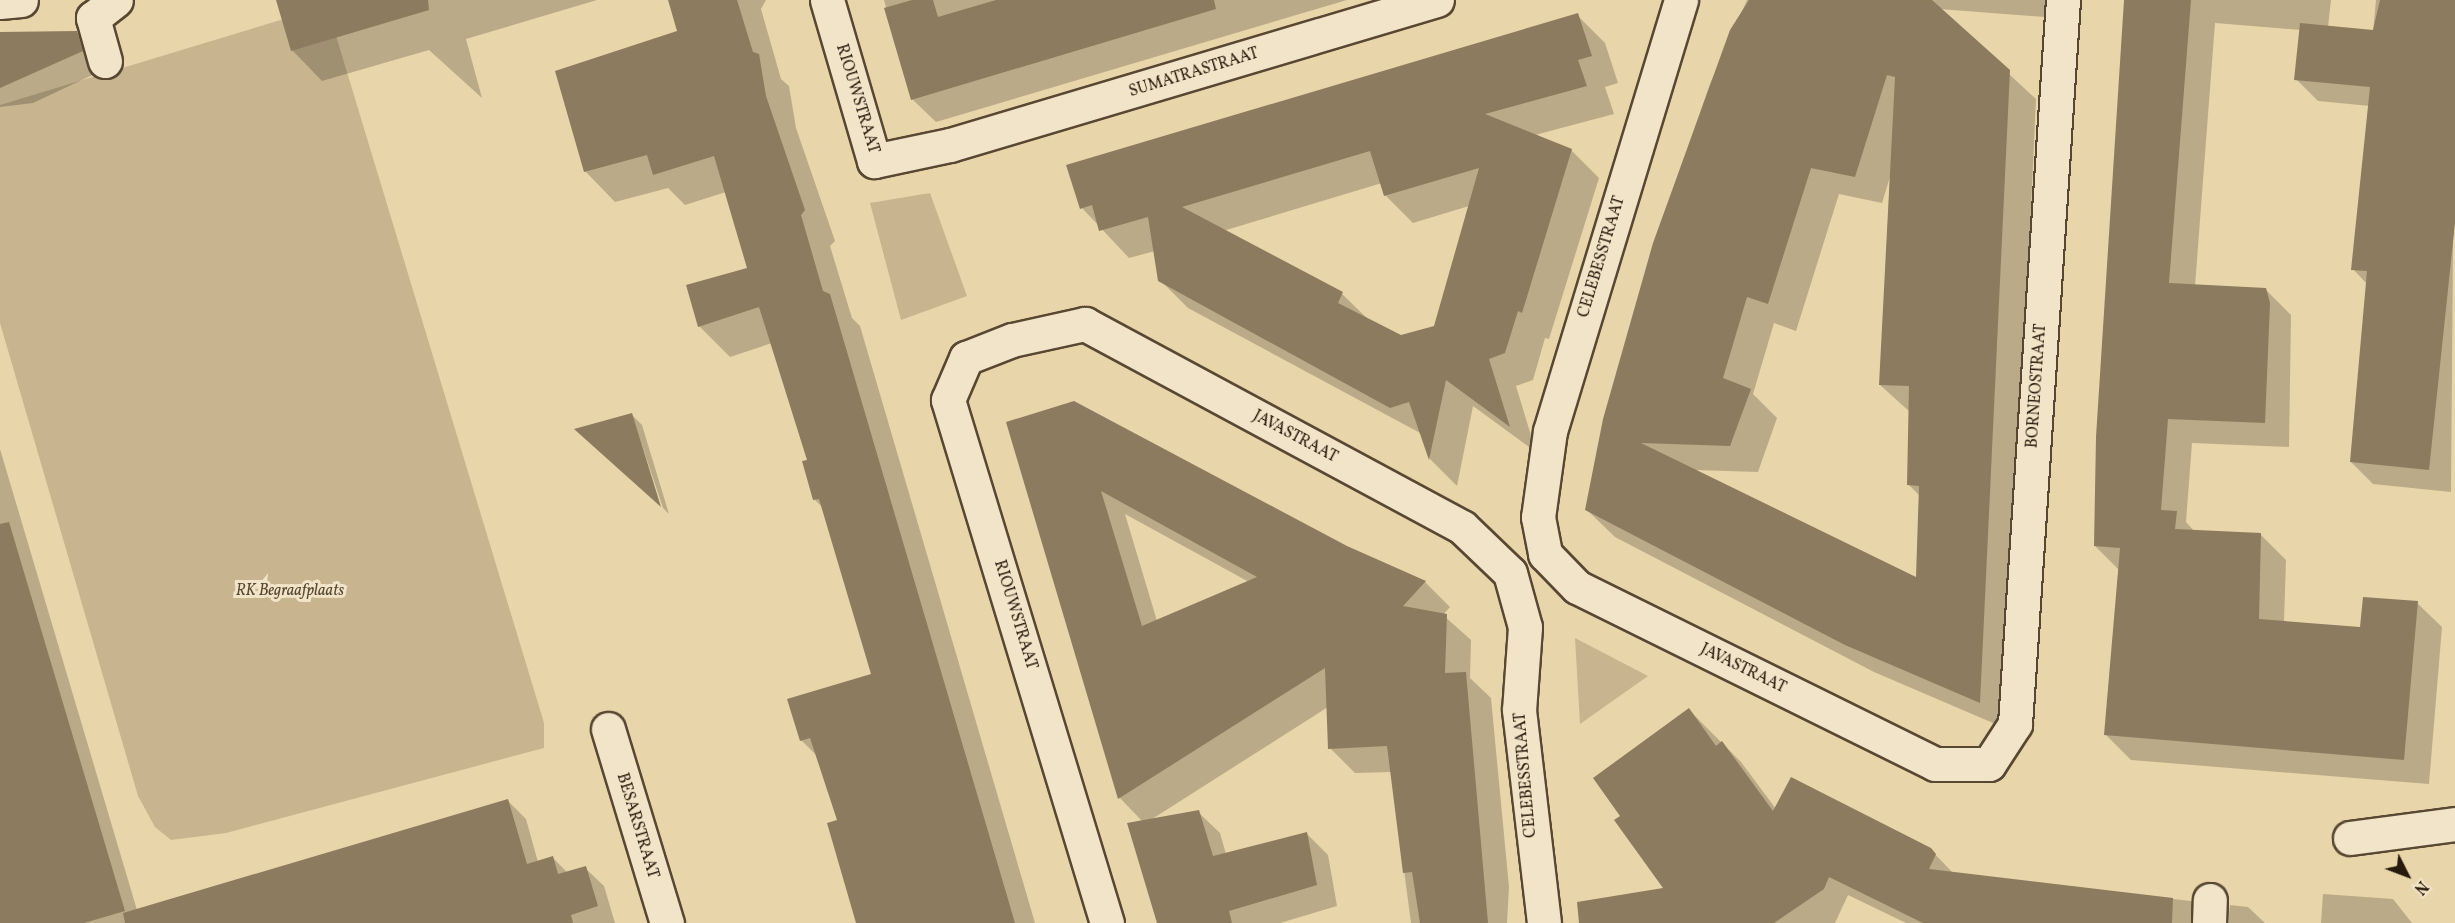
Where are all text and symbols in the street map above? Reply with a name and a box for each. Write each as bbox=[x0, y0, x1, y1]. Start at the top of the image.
street label: RIOUWSTRAAT bbox=[831, 42, 883, 156]
street label: SUMATRASTRAAT bbox=[1127, 44, 1261, 102]
street label: CELEBESSTRAAT bbox=[1574, 194, 1630, 320]
street label: BORNEOSTRAAT bbox=[2023, 323, 2051, 449]
street label: JAVASTRAAT bbox=[1249, 407, 1341, 467]
street label: RIOUWSTRAAT bbox=[989, 558, 1041, 672]
park label: RK Begraafplaats bbox=[236, 581, 344, 601]
street label: JAVASTRAAT bbox=[1697, 640, 1789, 698]
street label: CELEBESSTRAAT bbox=[1511, 711, 1541, 839]
street label: BESARSTRAAT bbox=[612, 771, 662, 881]
north arrow bbox=[2377, 845, 2437, 905]
text: N bbox=[2408, 875, 2432, 899]

